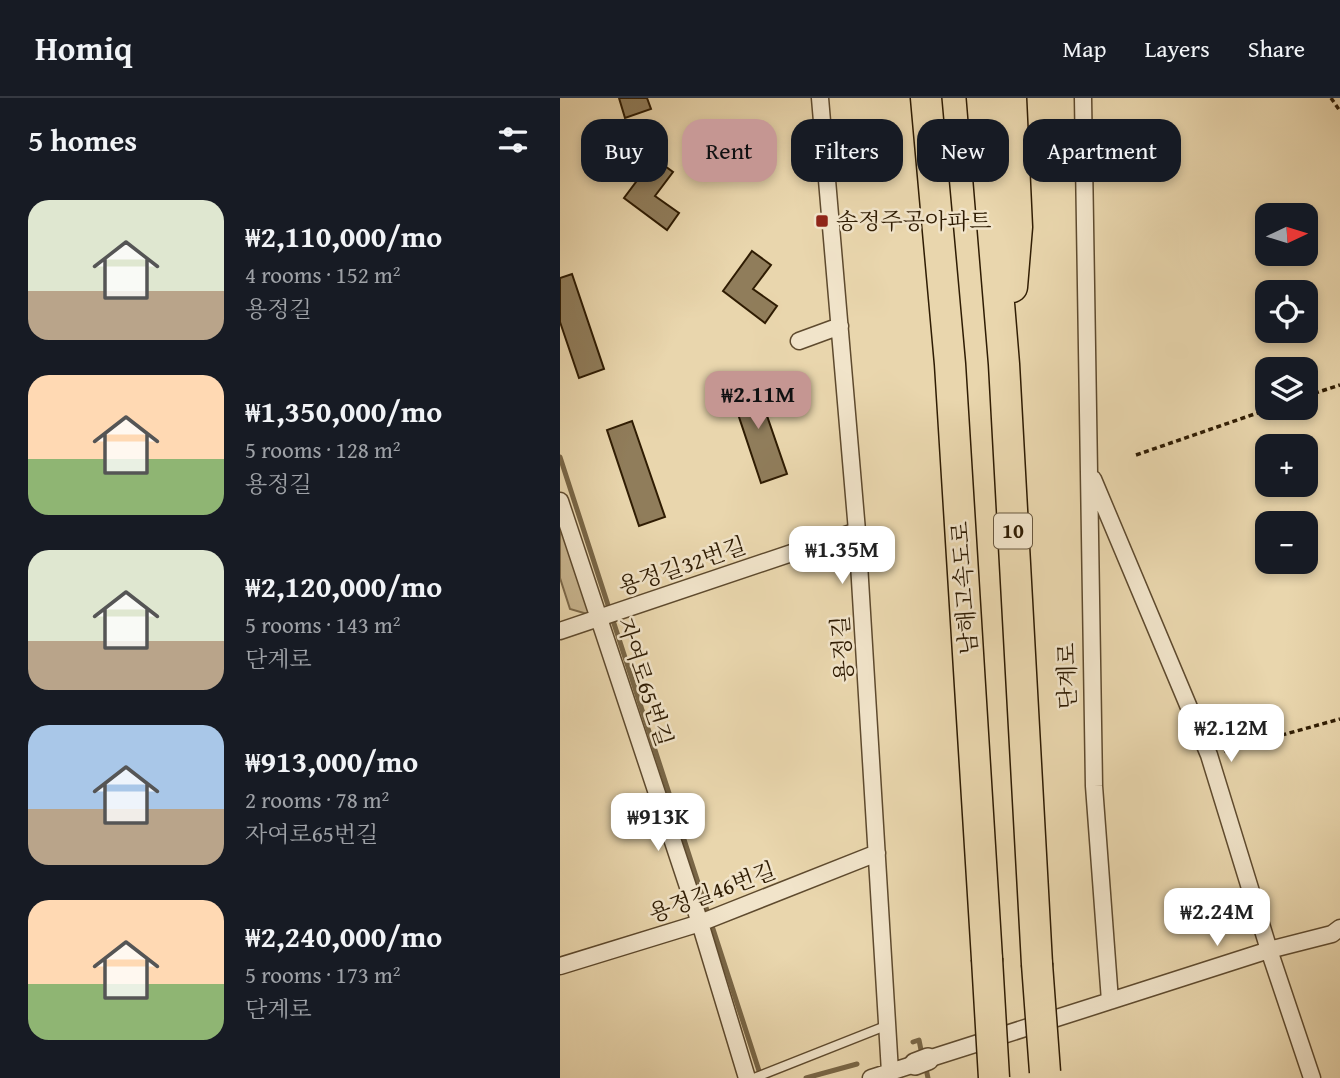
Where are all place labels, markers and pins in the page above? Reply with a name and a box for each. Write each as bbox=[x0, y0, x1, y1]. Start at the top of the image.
place label: 송정주공아파트 bbox=[836, 204, 992, 237]
marker: 송정주공아파트 bbox=[814, 213, 830, 229]
pin: ₩2.11M bbox=[701, 372, 815, 431]
pin: ₩1.35M bbox=[785, 526, 899, 586]
pin: ₩2.12M bbox=[1174, 704, 1288, 764]
pin: ₩913K bbox=[609, 794, 707, 853]
pin: ₩2.24M bbox=[1160, 888, 1274, 948]

